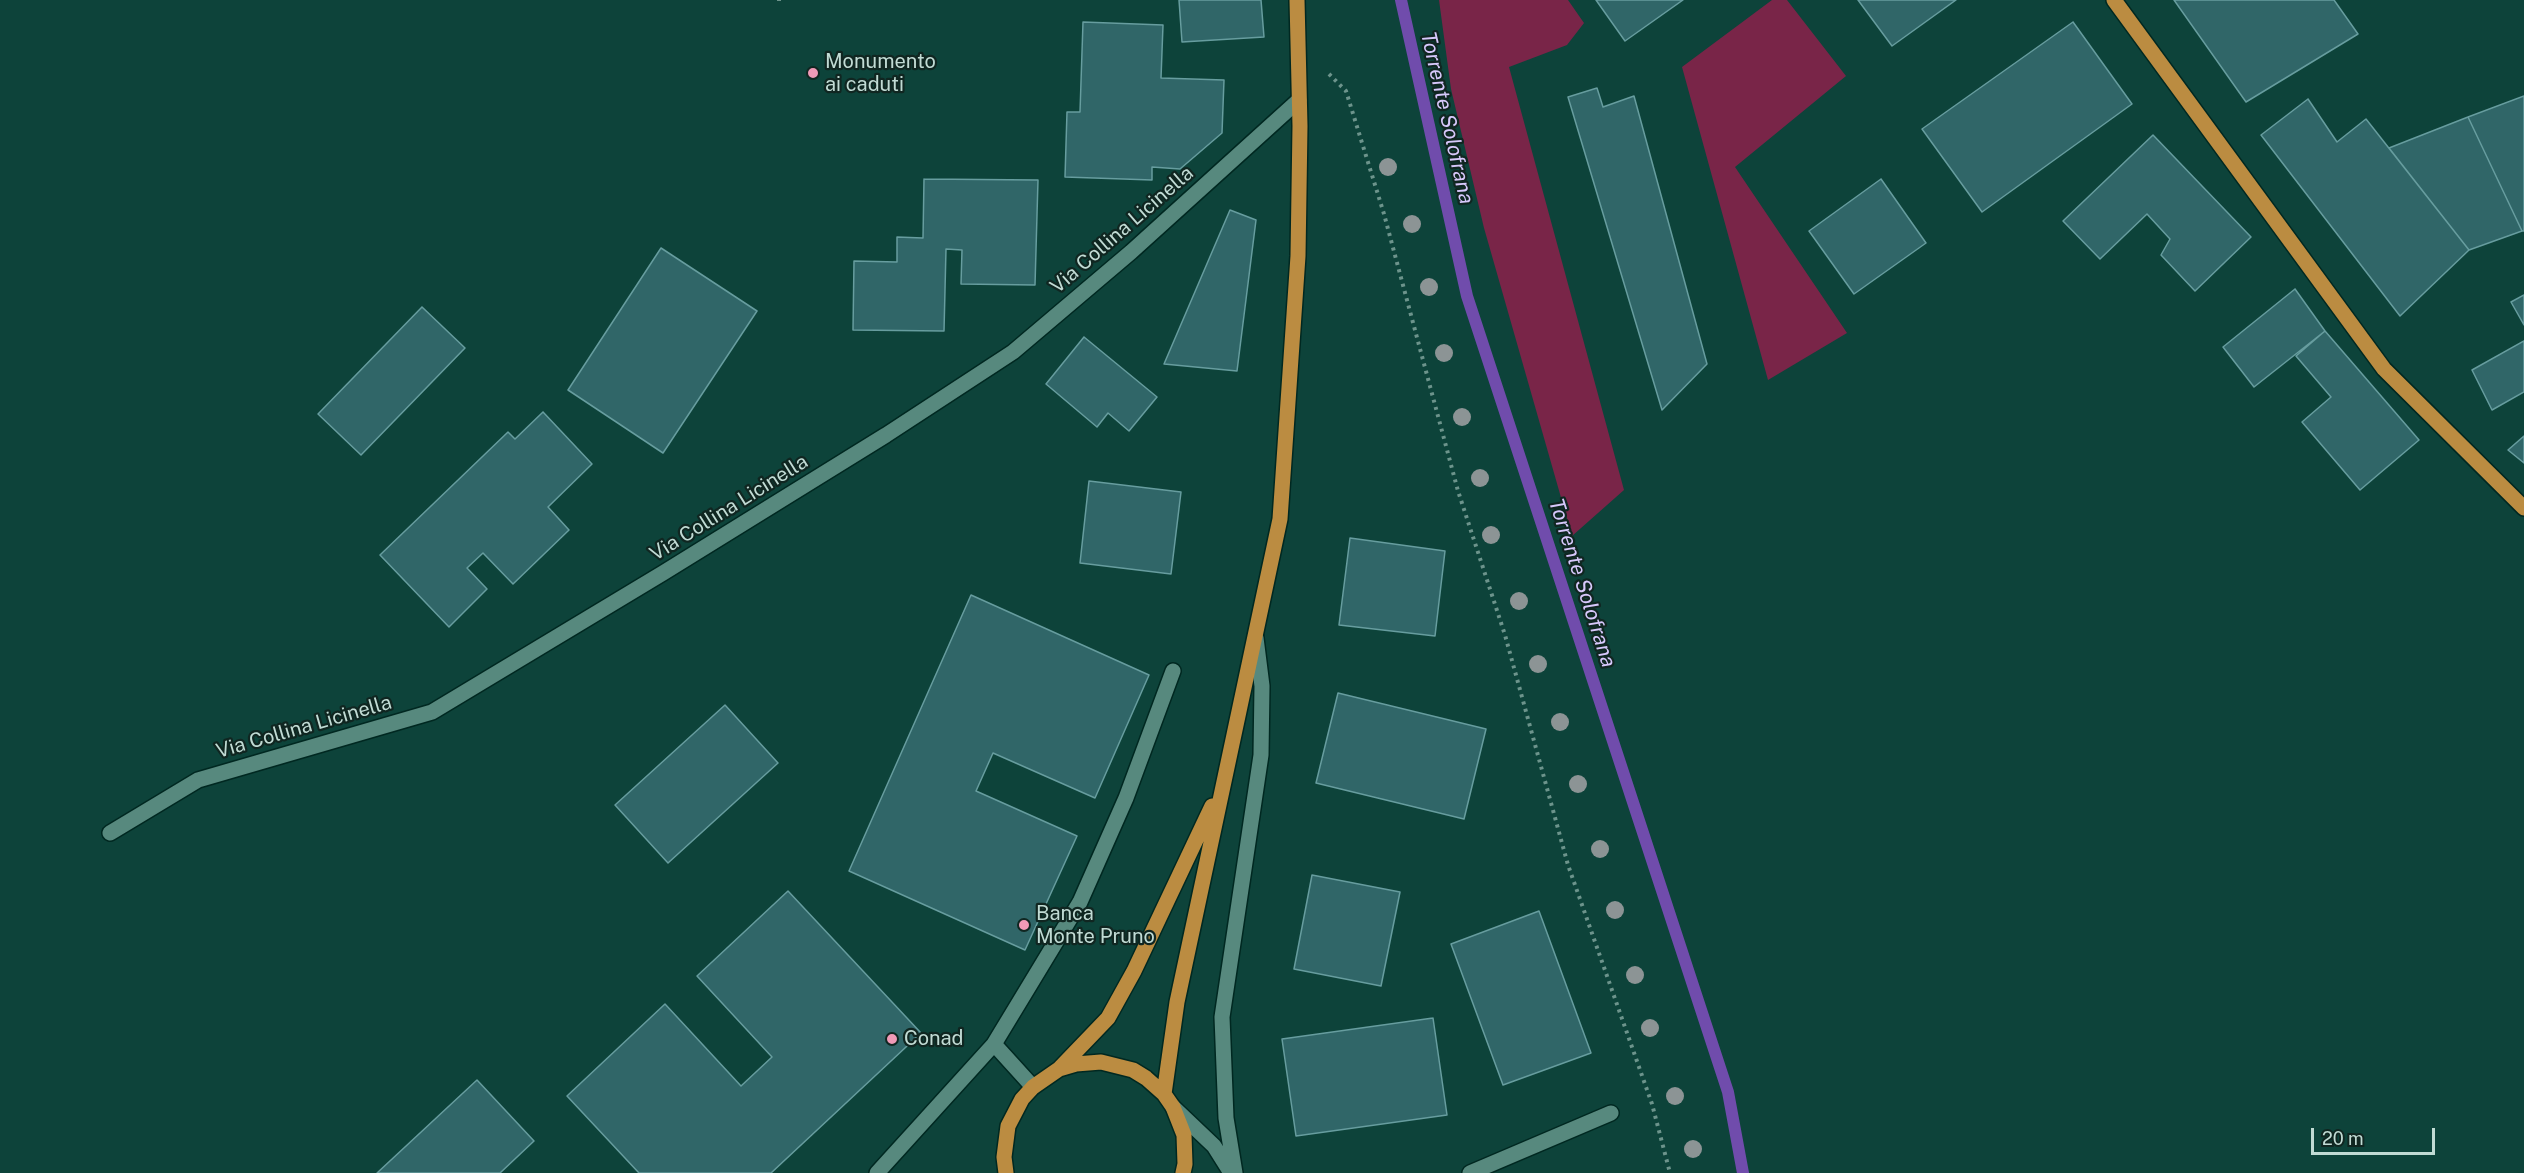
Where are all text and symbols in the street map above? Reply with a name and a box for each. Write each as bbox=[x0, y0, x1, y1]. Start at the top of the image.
water label: Torrente Solofrana bbox=[1415, 29, 1479, 207]
place label: Monumento ai caduti bbox=[825, 50, 936, 97]
marker: Monumento ai caduti bbox=[806, 66, 820, 80]
street label: Via Collina Licinella bbox=[1046, 161, 1198, 299]
street label: Via Collina Licinella bbox=[646, 450, 812, 566]
water label: Torrente Solofrana bbox=[1543, 495, 1621, 671]
street label: Via Collina Licinella bbox=[213, 690, 395, 764]
place label: Banca Monte Pruno bbox=[1036, 902, 1155, 949]
marker: Banca Monte Pruno bbox=[1017, 918, 1031, 932]
place label: Conad bbox=[904, 1027, 964, 1051]
marker: Conad bbox=[885, 1032, 899, 1046]
scale bar bbox=[2314, 1116, 2438, 1154]
text: 20 m bbox=[2322, 1128, 2364, 1149]

